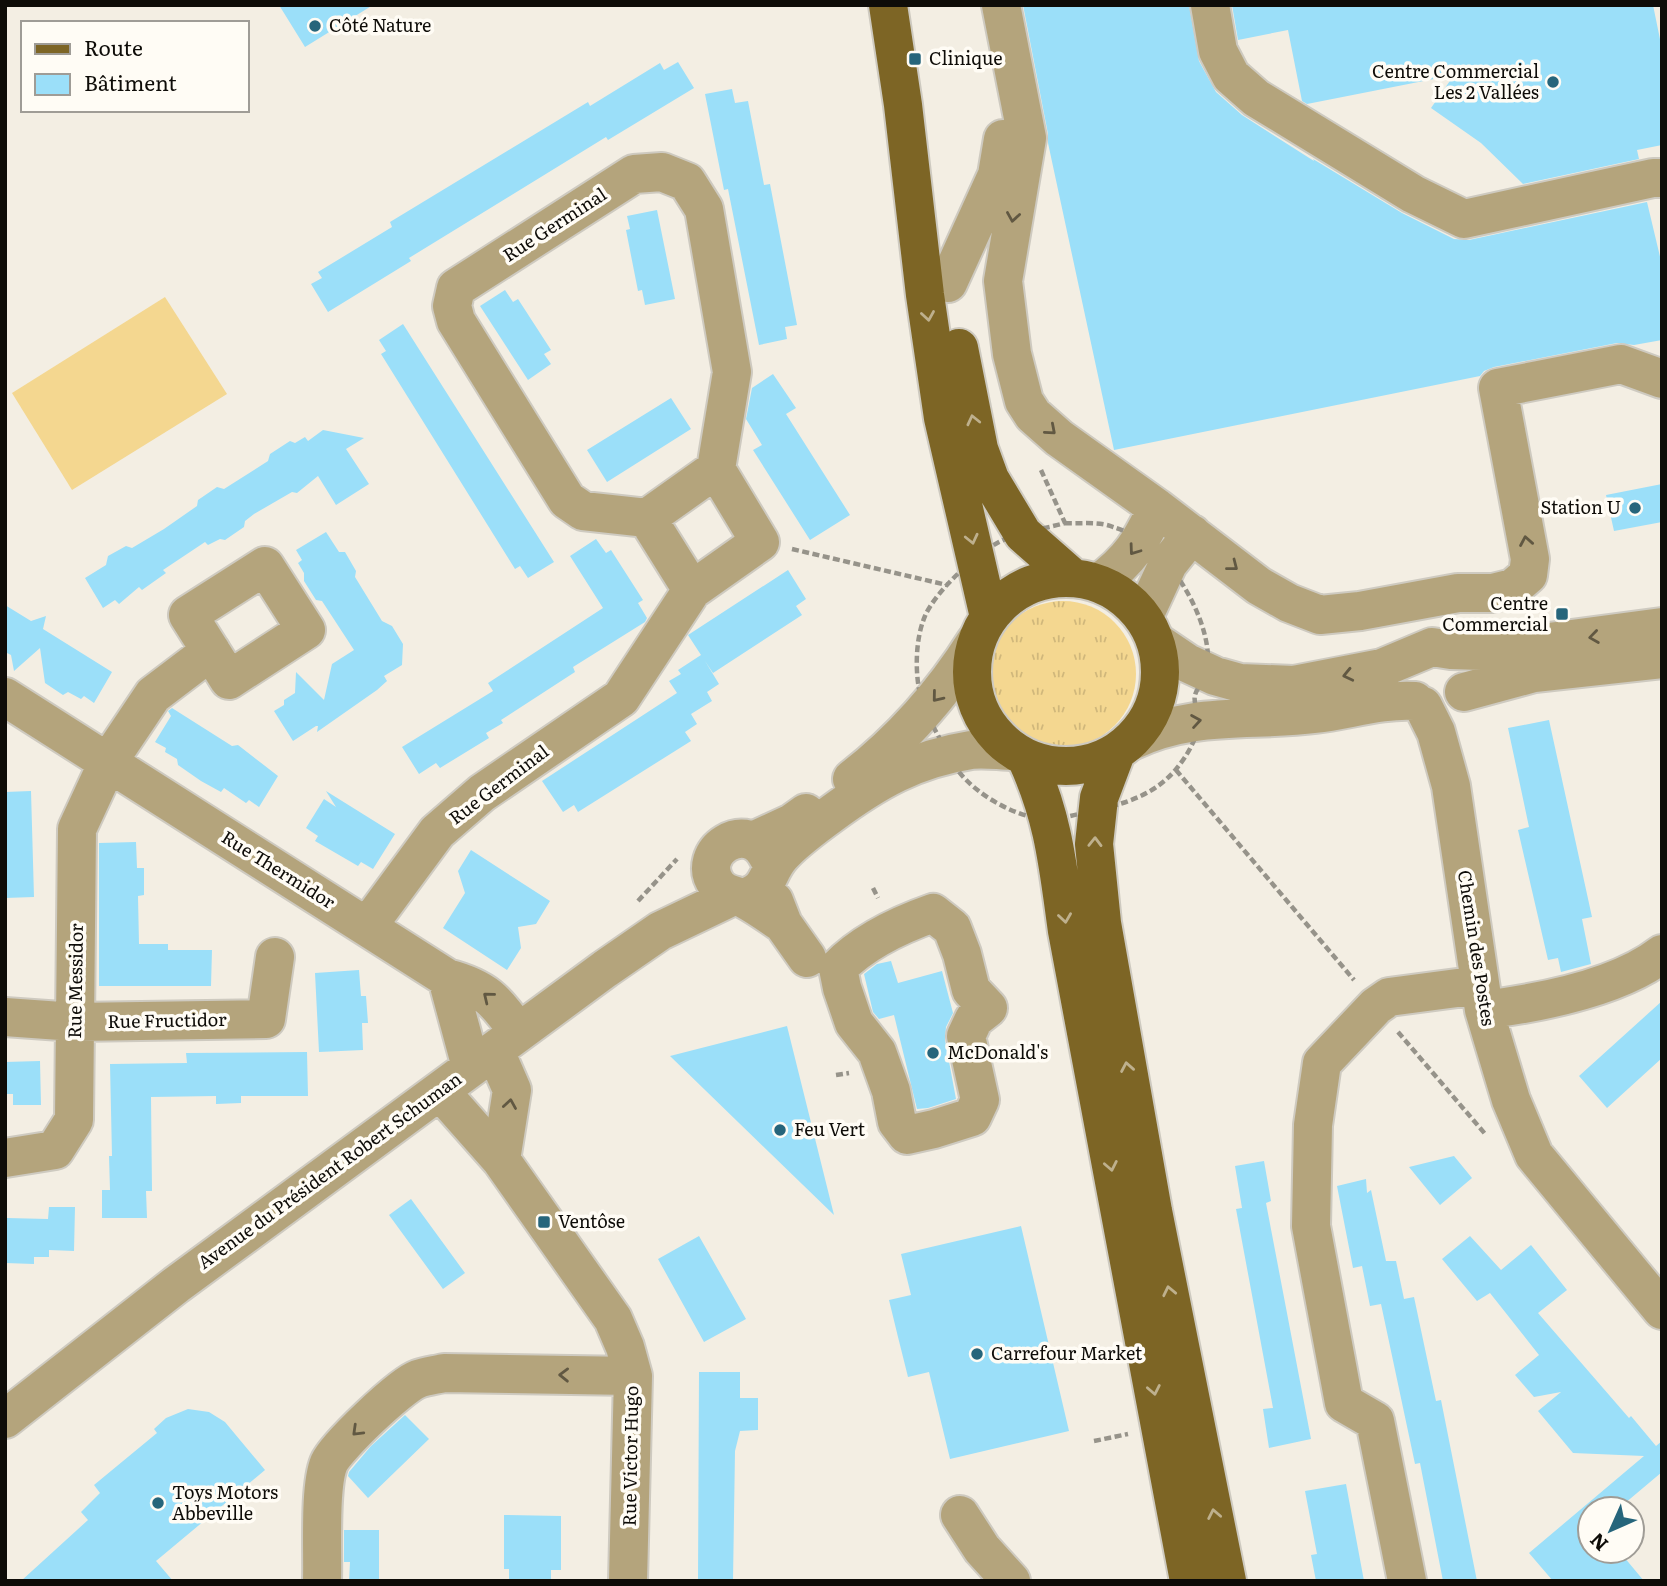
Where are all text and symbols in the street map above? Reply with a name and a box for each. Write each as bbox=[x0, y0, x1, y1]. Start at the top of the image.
place label: Côté Nature bbox=[329, 11, 431, 38]
marker: Côté Nature bbox=[307, 18, 323, 34]
legend bbox=[21, 21, 248, 112]
text: Route bbox=[84, 31, 143, 62]
place label: Clinique bbox=[929, 44, 1003, 71]
marker: Clinique bbox=[907, 51, 923, 67]
place label: Centre Commercial Les 2 Vallées bbox=[1372, 57, 1539, 105]
text: Bâtiment bbox=[84, 66, 177, 97]
marker: Centre Commercial Les 2 Vallées bbox=[1545, 74, 1561, 90]
street label: Rue Germinal bbox=[497, 180, 611, 267]
one-way arrow bbox=[1006, 211, 1021, 222]
one-way arrow bbox=[920, 310, 935, 322]
one-way arrow bbox=[966, 414, 981, 426]
one-way arrow bbox=[1043, 422, 1055, 435]
place label: Station U bbox=[1540, 493, 1621, 520]
marker: Station U bbox=[1627, 500, 1643, 516]
one-way arrow bbox=[963, 533, 978, 545]
one-way arrow bbox=[1520, 535, 1535, 547]
one-way arrow bbox=[1130, 542, 1142, 555]
one-way arrow bbox=[1225, 558, 1238, 571]
place label: Centre Commercial bbox=[1442, 589, 1548, 637]
marker: Centre Commercial bbox=[1554, 606, 1570, 622]
one-way arrow bbox=[1588, 629, 1600, 644]
one-way arrow bbox=[1342, 667, 1354, 682]
one-way arrow bbox=[933, 688, 945, 701]
one-way arrow bbox=[1190, 714, 1202, 729]
street label: Rue Germinal bbox=[442, 737, 554, 830]
street label: Rue Thermidor bbox=[217, 823, 341, 915]
one-way arrow bbox=[1087, 837, 1103, 847]
street label: Chemin des Postes bbox=[1452, 868, 1503, 1028]
one-way arrow bbox=[1058, 913, 1073, 924]
street label: Rue Messidor bbox=[60, 923, 89, 1039]
one-way arrow bbox=[484, 993, 497, 1005]
street label: Rue Fructidor bbox=[107, 1005, 227, 1034]
place label: McDonald's bbox=[947, 1038, 1048, 1065]
marker: McDonald's bbox=[925, 1045, 941, 1061]
one-way arrow bbox=[1120, 1061, 1135, 1073]
street label: Avenue du Président Robert Schuman bbox=[192, 1065, 467, 1275]
one-way arrow bbox=[502, 1098, 517, 1110]
place label: Feu Vert bbox=[794, 1115, 866, 1142]
marker: Feu Vert bbox=[772, 1122, 788, 1138]
one-way arrow bbox=[1103, 1160, 1118, 1172]
place label: Ventôse bbox=[558, 1207, 625, 1234]
marker: Ventôse bbox=[536, 1214, 552, 1230]
one-way arrow bbox=[1162, 1285, 1177, 1297]
place label: Carrefour Market bbox=[991, 1339, 1143, 1366]
marker: Carrefour Market bbox=[969, 1346, 985, 1362]
one-way arrow bbox=[559, 1367, 569, 1383]
one-way arrow bbox=[1146, 1384, 1161, 1396]
street label: Rue Victor Hugo bbox=[615, 1385, 644, 1527]
one-way arrow bbox=[352, 1423, 365, 1436]
place label: Toys Motors Abbeville bbox=[172, 1478, 278, 1526]
marker: Toys Motors Abbeville bbox=[150, 1495, 166, 1511]
north arrow bbox=[1576, 1495, 1646, 1565]
one-way arrow bbox=[1208, 1508, 1223, 1520]
text: N bbox=[1583, 1527, 1614, 1558]

